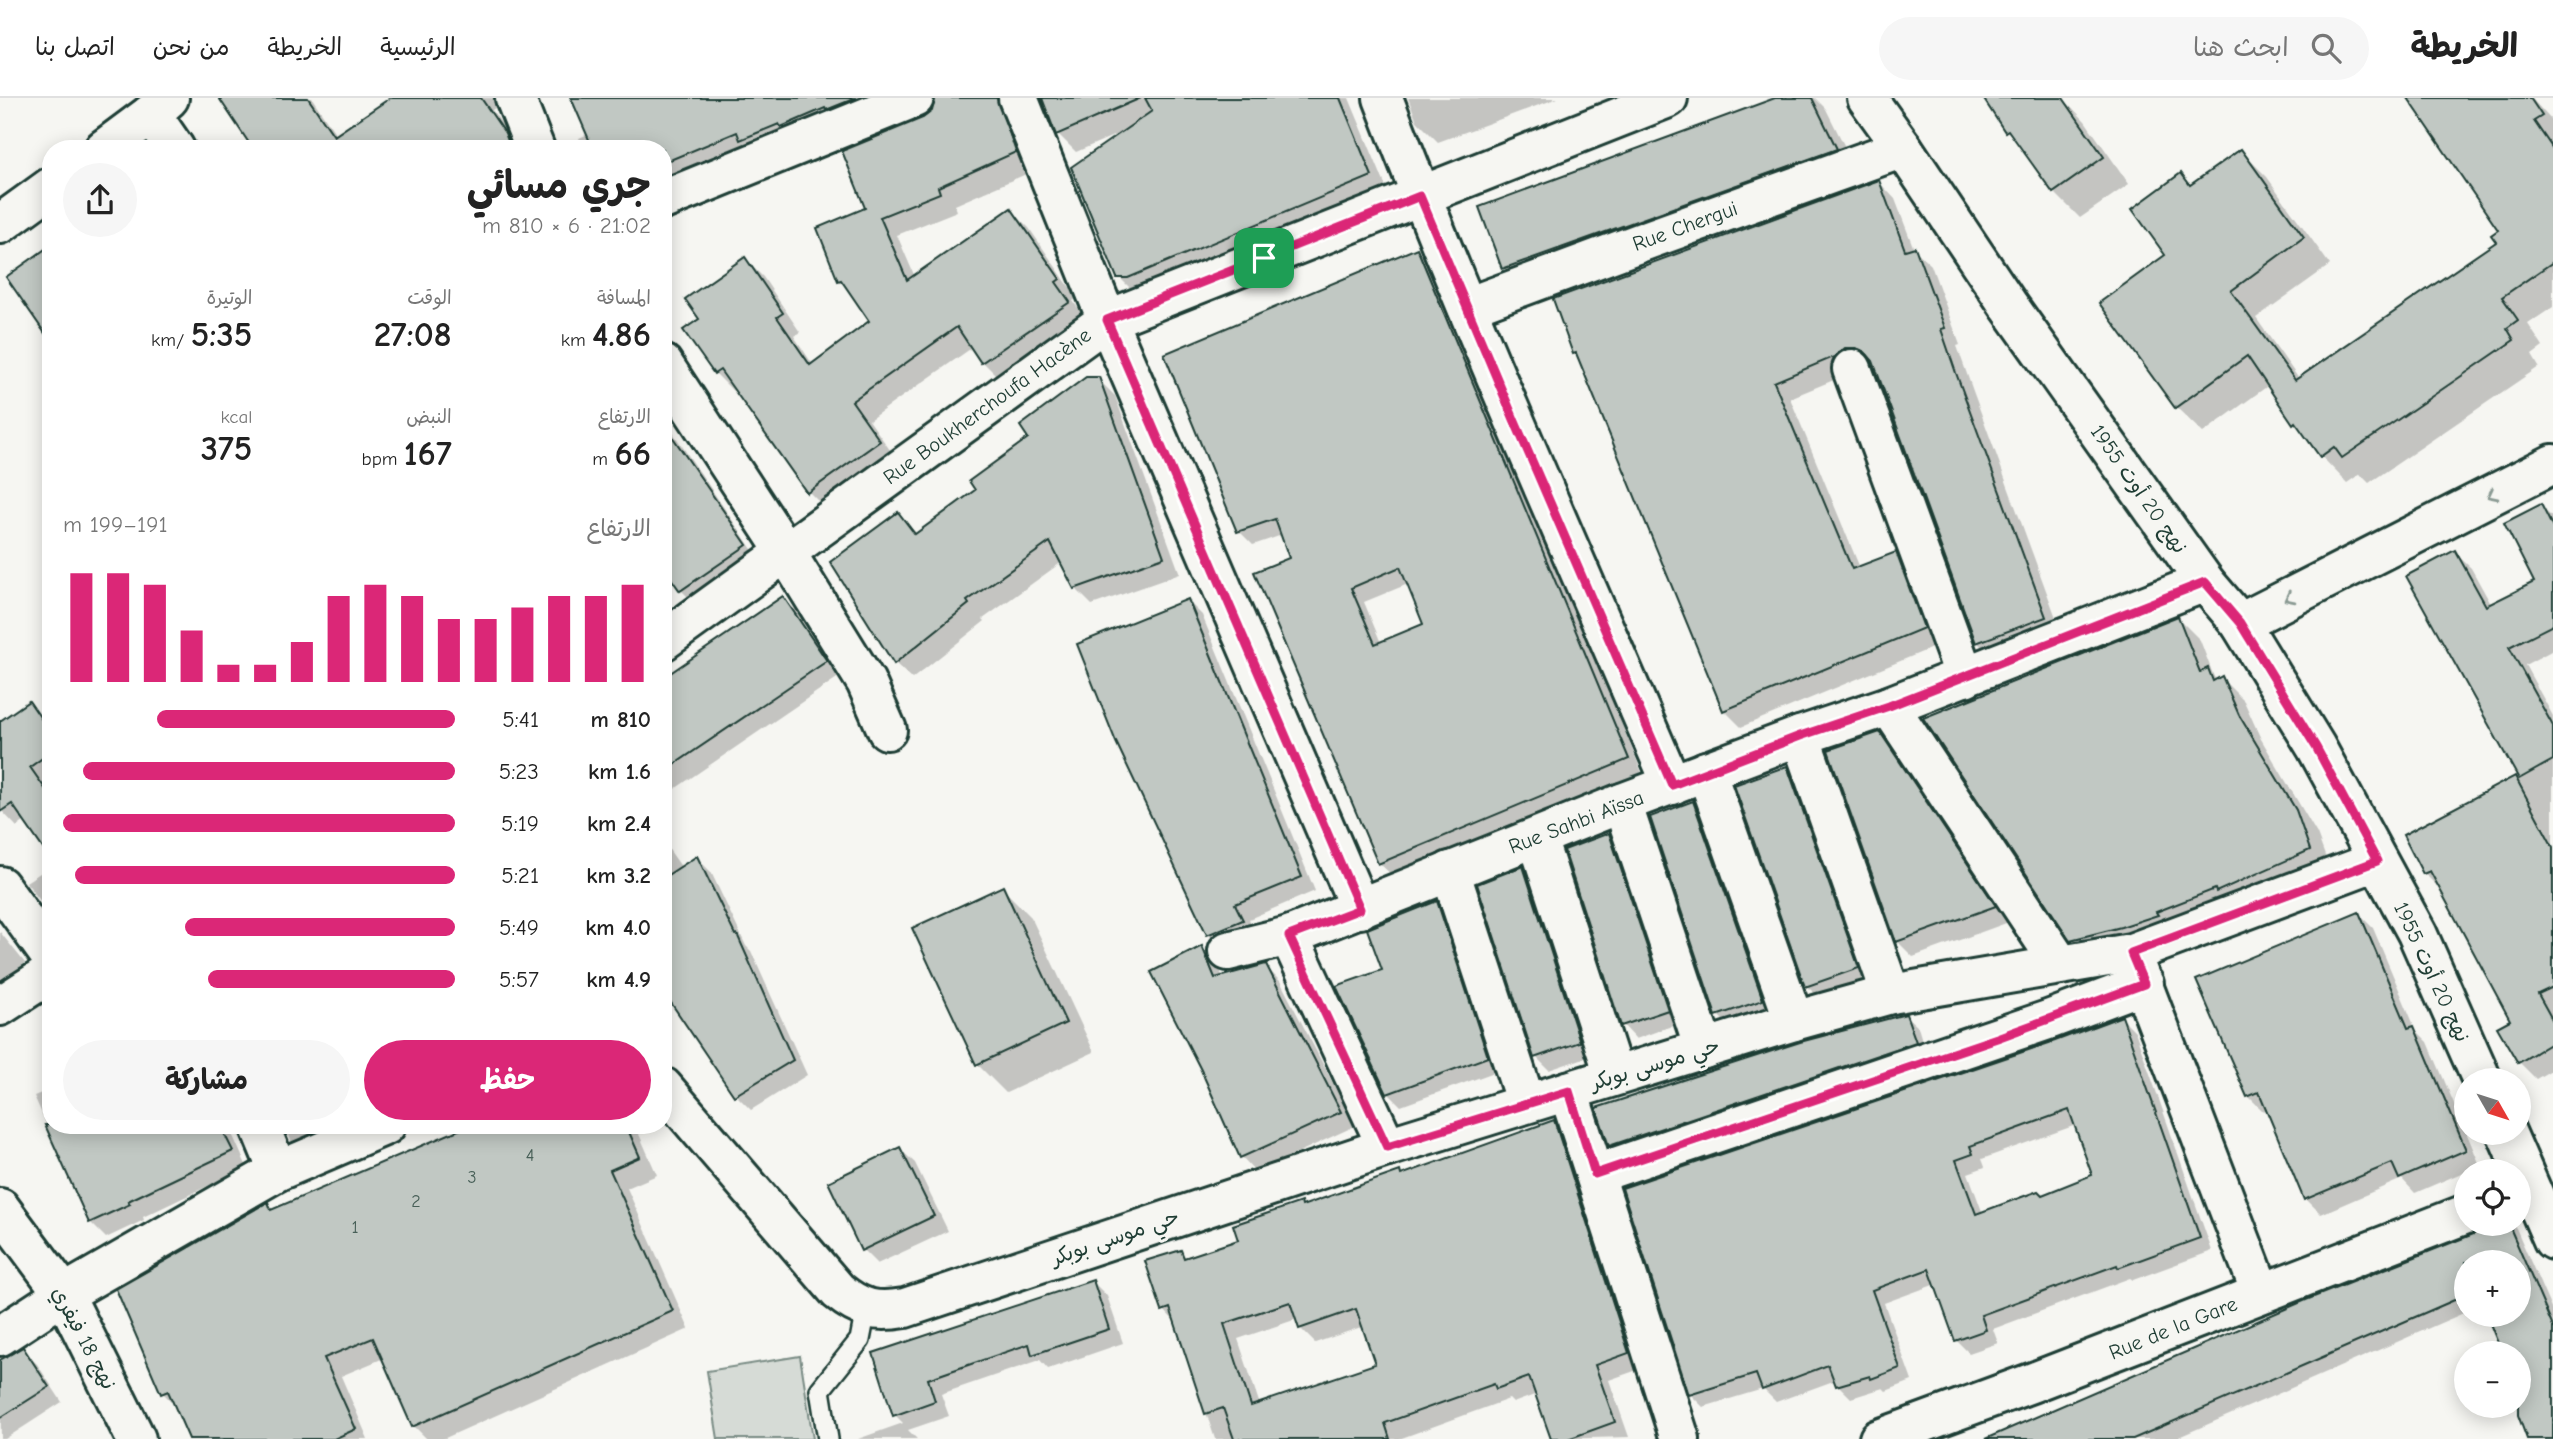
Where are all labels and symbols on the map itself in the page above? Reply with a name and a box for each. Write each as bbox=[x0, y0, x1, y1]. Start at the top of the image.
street label: Rue Chergui bbox=[1629, 196, 1741, 256]
pin bbox=[1234, 228, 1294, 288]
street label: Rue Boukherchoufa Hacène bbox=[879, 323, 1095, 489]
street label: نهج 20 أوت 1955 bbox=[2084, 420, 2192, 559]
one-way arrow bbox=[2487, 486, 2499, 500]
one-way arrow bbox=[2284, 590, 2297, 603]
street label: Rue Sahbi Aïssa bbox=[1505, 785, 1647, 859]
street label: نهج 20 أوت 1955 bbox=[2387, 898, 2475, 1047]
street label: حي موسى بوبكر bbox=[1586, 1033, 1725, 1102]
north arrow bbox=[2454, 1068, 2530, 1144]
house number: 4 bbox=[526, 1145, 534, 1166]
house number: 3 bbox=[467, 1167, 477, 1188]
house number: 2 bbox=[411, 1191, 421, 1212]
street label: حي موسى بوبكر bbox=[1046, 1204, 1184, 1277]
house number: 1 bbox=[351, 1217, 359, 1238]
street label: نهج 18 فيفري bbox=[44, 1282, 121, 1395]
street label: Rue de la Gare bbox=[2105, 1291, 2241, 1365]

